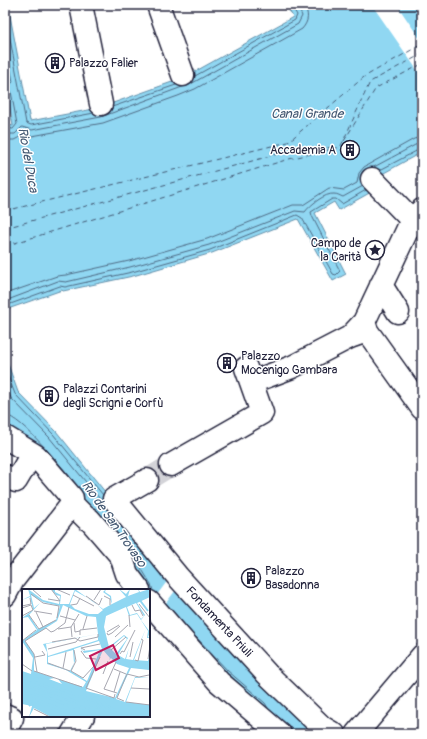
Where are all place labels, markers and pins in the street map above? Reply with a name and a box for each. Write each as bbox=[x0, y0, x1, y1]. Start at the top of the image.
building icon: Palazzo Falier bbox=[44, 52, 66, 74]
place label: Palazzo Falier bbox=[69, 56, 139, 71]
building icon: Accademia A bbox=[339, 139, 361, 161]
place label: Accademia A bbox=[270, 143, 336, 158]
place label: Campo de la Carità bbox=[311, 236, 362, 265]
place icon: Campo de la Carità bbox=[364, 239, 386, 261]
place label: Palazzo Mocenigo Gambara bbox=[241, 349, 338, 378]
building icon: Palazzo Mocenigo Gambara bbox=[216, 352, 238, 374]
place label: Palazzi Contarini degli Scrigni e Corfù bbox=[63, 382, 163, 411]
building icon: Palazzi Contarini degli Scrigni e Corfù bbox=[38, 385, 60, 407]
place label: Palazzo Basadonna bbox=[265, 564, 320, 593]
building icon: Palazzo Basadonna bbox=[240, 567, 262, 589]

